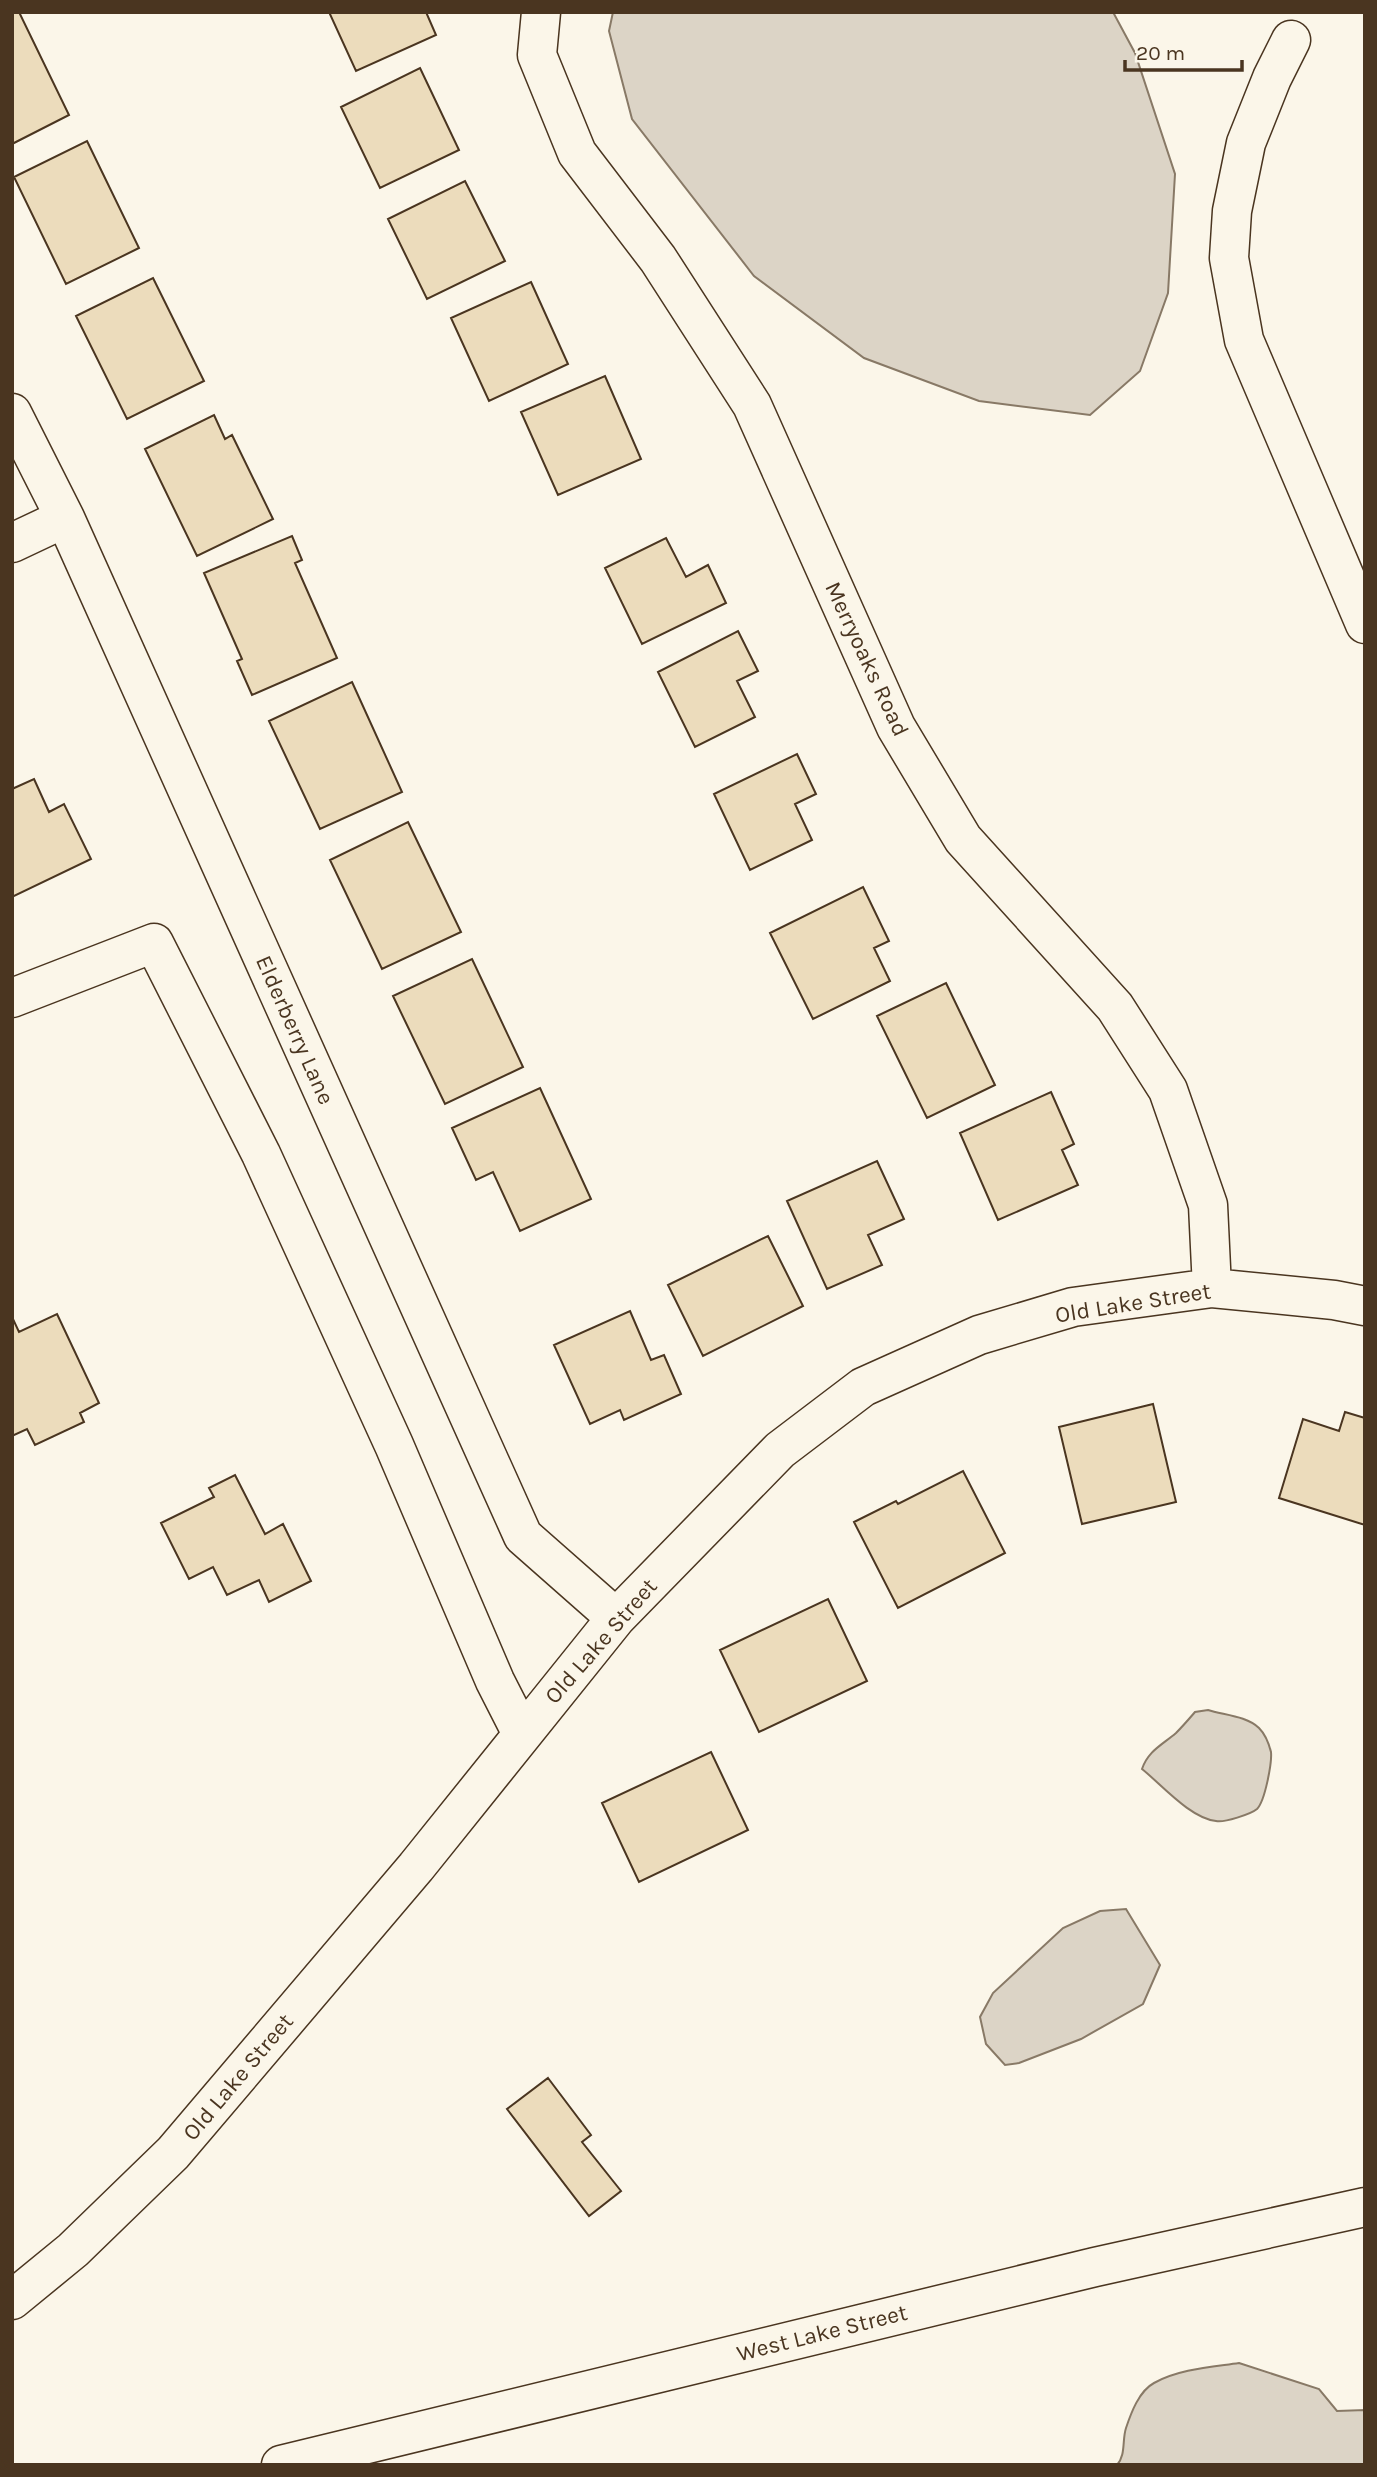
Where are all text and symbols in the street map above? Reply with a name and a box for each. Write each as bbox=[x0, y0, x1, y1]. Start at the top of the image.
scale bar bbox=[1125, 28, 1242, 72]
text: 20 m bbox=[1136, 41, 1185, 65]
street label: Merryoaks Road bbox=[819, 577, 915, 741]
street label: Elderberry Lane bbox=[250, 951, 340, 1109]
street label: Old Lake Street bbox=[1053, 1277, 1213, 1329]
street label: Old Lake Street bbox=[539, 1573, 663, 1709]
street label: Old Lake Street bbox=[177, 2008, 299, 2146]
street label: West Lake Street bbox=[734, 2299, 910, 2367]

